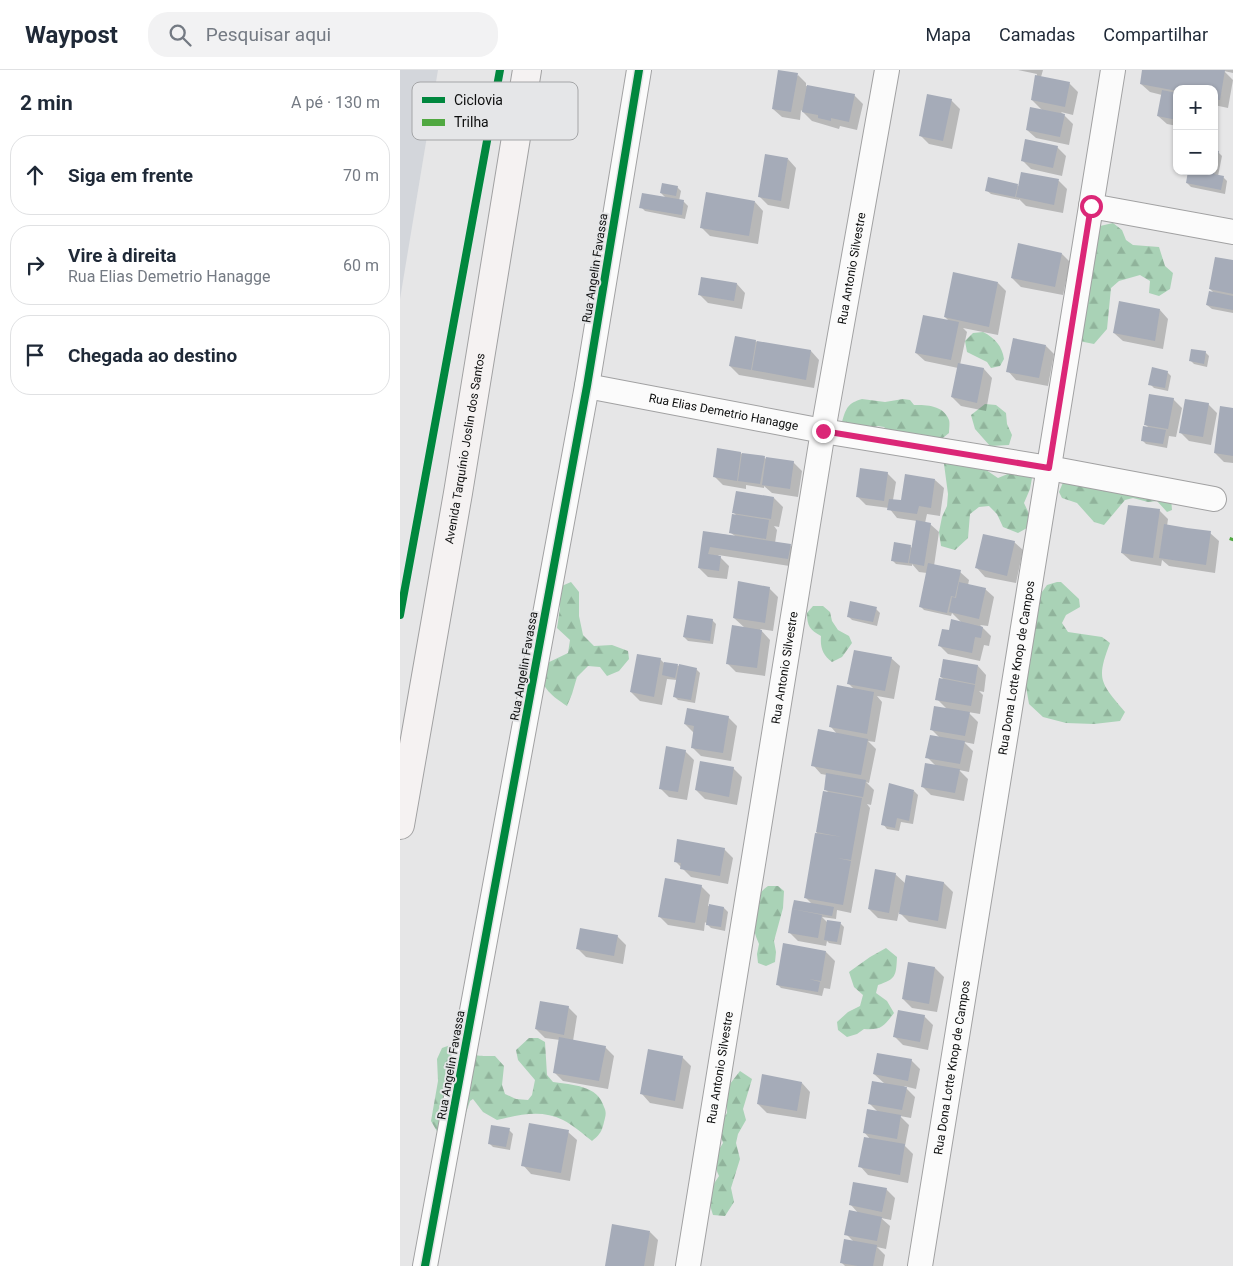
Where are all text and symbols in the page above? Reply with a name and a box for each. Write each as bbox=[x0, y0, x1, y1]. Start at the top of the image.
search box bbox=[148, 12, 498, 57]
text: Waypost bbox=[25, 21, 118, 49]
icon: search bbox=[166, 21, 194, 49]
text: Pesquisar aqui bbox=[206, 23, 331, 46]
text: Mapa bbox=[926, 24, 971, 45]
text: Camadas bbox=[999, 24, 1075, 45]
text: Compartilhar bbox=[1103, 24, 1208, 45]
legend bbox=[412, 82, 578, 140]
map controls bbox=[1173, 85, 1218, 175]
button: + bbox=[1173, 85, 1218, 130]
text: 2 min bbox=[20, 91, 73, 115]
text: Ciclovia bbox=[454, 92, 503, 108]
text: A pé · 130 m bbox=[291, 93, 380, 112]
text: Trilha bbox=[454, 114, 489, 130]
button: − bbox=[1173, 130, 1218, 175]
icon: ahead bbox=[21, 161, 49, 189]
text: Siga em frente bbox=[68, 164, 193, 187]
text: 70 m bbox=[343, 166, 379, 185]
route start bbox=[1080, 195, 1103, 218]
street label: Rua Antonio Silvestre bbox=[835, 211, 869, 326]
street label: Rua Angelin Favassa bbox=[579, 212, 611, 324]
text: Vire à direita bbox=[68, 244, 177, 267]
icon: right bbox=[21, 251, 49, 279]
text: 60 m bbox=[343, 256, 379, 275]
text: Rua Elias Demetrio Hanagge bbox=[68, 267, 270, 286]
icon: arrive bbox=[21, 341, 49, 369]
text: Chegada ao destino bbox=[68, 344, 237, 367]
street label: Avenida Tarquínio Joslin dos Santos bbox=[442, 352, 488, 545]
street label: Rua Elias Demetrio Hanagge bbox=[648, 391, 800, 433]
route end bbox=[812, 420, 835, 443]
street label: Rua Dona Lotte Knop de Campos bbox=[996, 580, 1038, 756]
street label: Rua Angelin Favassa bbox=[508, 610, 540, 722]
street label: Rua Antonio Silvestre bbox=[769, 611, 801, 725]
street label: Rua Dona Lotte Knop de Campos bbox=[931, 979, 973, 1156]
street label: Rua Angelin Favassa bbox=[435, 1009, 467, 1121]
street label: Rua Antonio Silvestre bbox=[704, 1010, 736, 1125]

